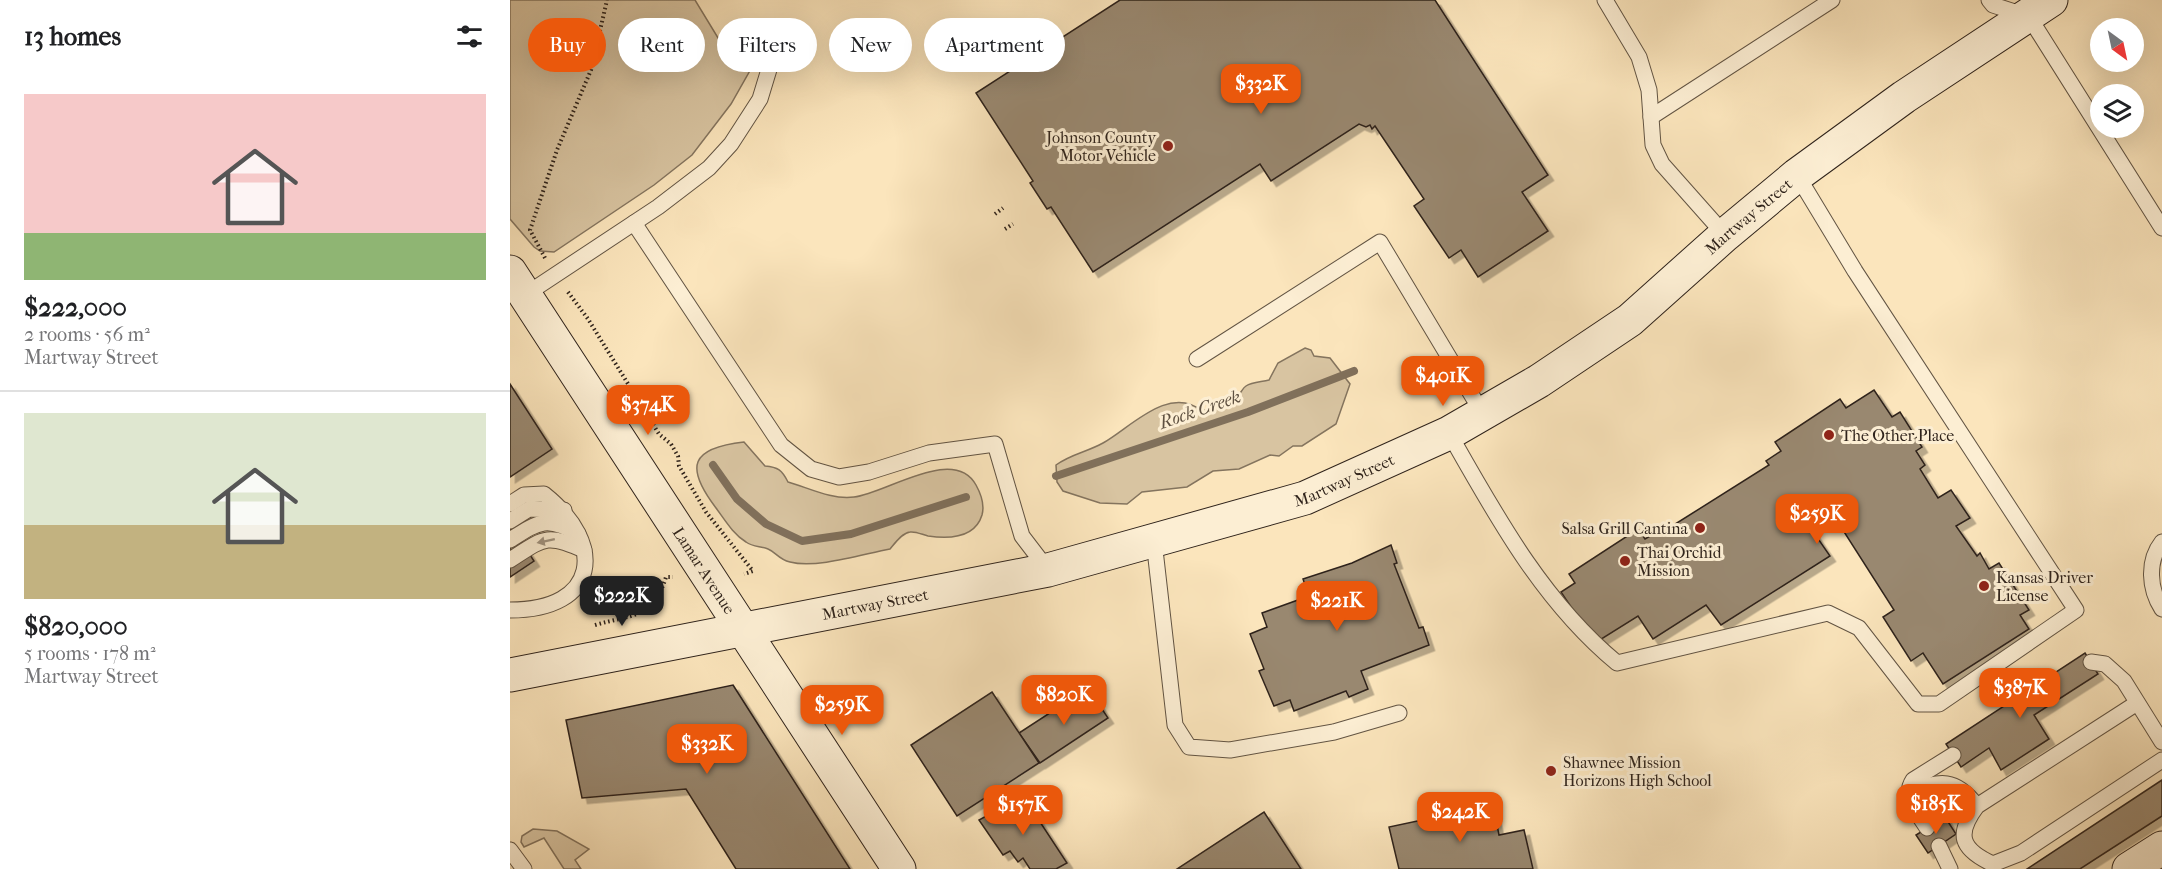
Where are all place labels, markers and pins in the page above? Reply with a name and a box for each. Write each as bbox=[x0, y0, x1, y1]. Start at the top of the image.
pin: $332K bbox=[1219, 64, 1303, 115]
place label: Johnson County Motor Vehicle bbox=[1044, 128, 1156, 165]
marker: Johnson County Motor Vehicle bbox=[1161, 139, 1175, 153]
pin: $401K bbox=[1401, 356, 1485, 407]
pin: $374K bbox=[606, 385, 690, 436]
place label: The Other Place bbox=[1841, 426, 1954, 445]
marker: The Other Place bbox=[1822, 428, 1836, 442]
pin: $259K bbox=[1775, 494, 1859, 545]
place label: Salsa Grill Cantina bbox=[1562, 519, 1689, 538]
marker: Salsa Grill Cantina bbox=[1693, 521, 1707, 535]
place label: Thai Orchid Mission bbox=[1637, 543, 1722, 580]
marker: Thai Orchid Mission bbox=[1618, 554, 1632, 568]
place label: Kansas Driver License bbox=[1996, 568, 2093, 605]
pin: $222K bbox=[580, 576, 664, 627]
marker: Kansas Driver License bbox=[1977, 579, 1991, 593]
pin: $221K bbox=[1295, 581, 1379, 632]
pin: $387K bbox=[1978, 668, 2062, 719]
pin: $820K bbox=[1022, 675, 1106, 726]
pin: $259K bbox=[800, 685, 884, 736]
pin: $332K bbox=[665, 724, 749, 775]
place label: Shawnee Mission Horizons High School bbox=[1563, 753, 1712, 790]
marker: Shawnee Mission Horizons High School bbox=[1544, 764, 1558, 778]
pin: $185K bbox=[1894, 784, 1978, 835]
pin: $157K bbox=[981, 785, 1065, 836]
pin: $242K bbox=[1418, 792, 1502, 843]

